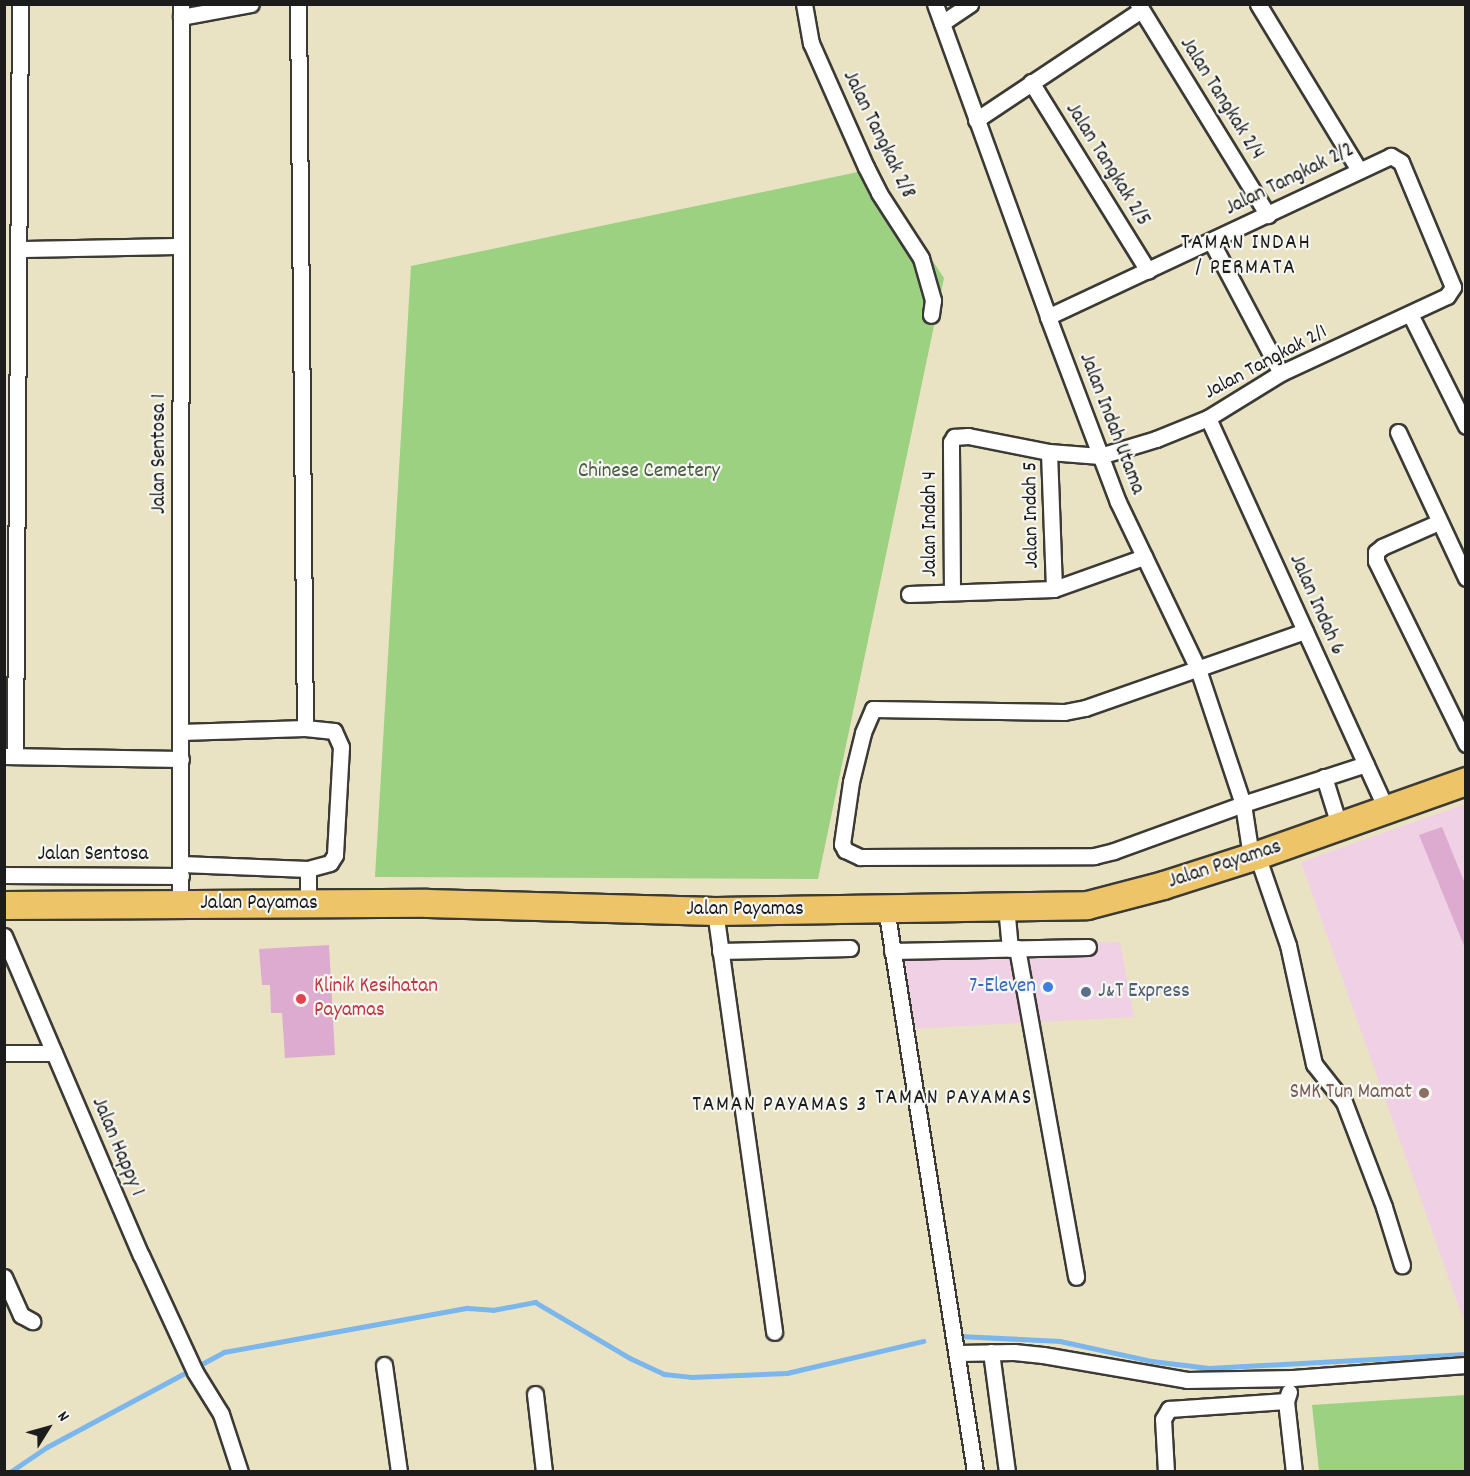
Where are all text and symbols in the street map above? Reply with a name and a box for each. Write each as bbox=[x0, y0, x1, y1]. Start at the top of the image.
street label: Jalan Tangkak 2/4 bbox=[1173, 33, 1269, 165]
street label: Jalan Tangkak 2/8 bbox=[836, 67, 920, 203]
street label: Jalan Tangkak 2/5 bbox=[1059, 99, 1155, 231]
street label: Jalan Tangkak 2/2 bbox=[1221, 138, 1359, 222]
district label: TAMAN INDAH / PERMATA bbox=[1181, 230, 1311, 282]
street label: Jalan Tangkak 2/1 bbox=[1200, 320, 1332, 406]
street label: Jalan Indah Utama bbox=[1073, 350, 1149, 498]
street label: Jalan Sentosa 1 bbox=[147, 394, 173, 514]
park label: Chinese Cemetery bbox=[578, 459, 720, 485]
street label: Jalan Indah 5 bbox=[1018, 461, 1046, 569]
street label: Jalan Indah 4 bbox=[918, 471, 944, 577]
street label: Jalan Indah 6 bbox=[1283, 551, 1349, 659]
street label: Jalan Payamas bbox=[1165, 835, 1285, 895]
street label: Jalan Sentosa bbox=[38, 842, 148, 868]
street label: Jalan Payamas bbox=[200, 891, 318, 917]
street label: Jalan Payamas bbox=[686, 897, 804, 923]
place label: Klinik Kesihatan Payamas bbox=[314, 974, 438, 1024]
place label: 7-Eleven bbox=[969, 974, 1036, 1000]
place label: J&T Express bbox=[1098, 979, 1190, 1005]
marker: 7-Eleven bbox=[1041, 980, 1055, 994]
marker: J&T Express bbox=[1079, 985, 1093, 999]
marker: Klinik Kesihatan Payamas bbox=[292, 990, 310, 1008]
place label: SMK Tun Mamat bbox=[1290, 1080, 1412, 1106]
district label: TAMAN PAYAMAS bbox=[875, 1086, 1033, 1112]
marker: SMK Tun Mamat bbox=[1417, 1086, 1431, 1100]
district label: TAMAN PAYAMAS 3 bbox=[692, 1093, 868, 1119]
street label: Jalan Happy 1 bbox=[85, 1094, 149, 1200]
north arrow bbox=[18, 1398, 78, 1458]
text: N bbox=[51, 1407, 74, 1427]

